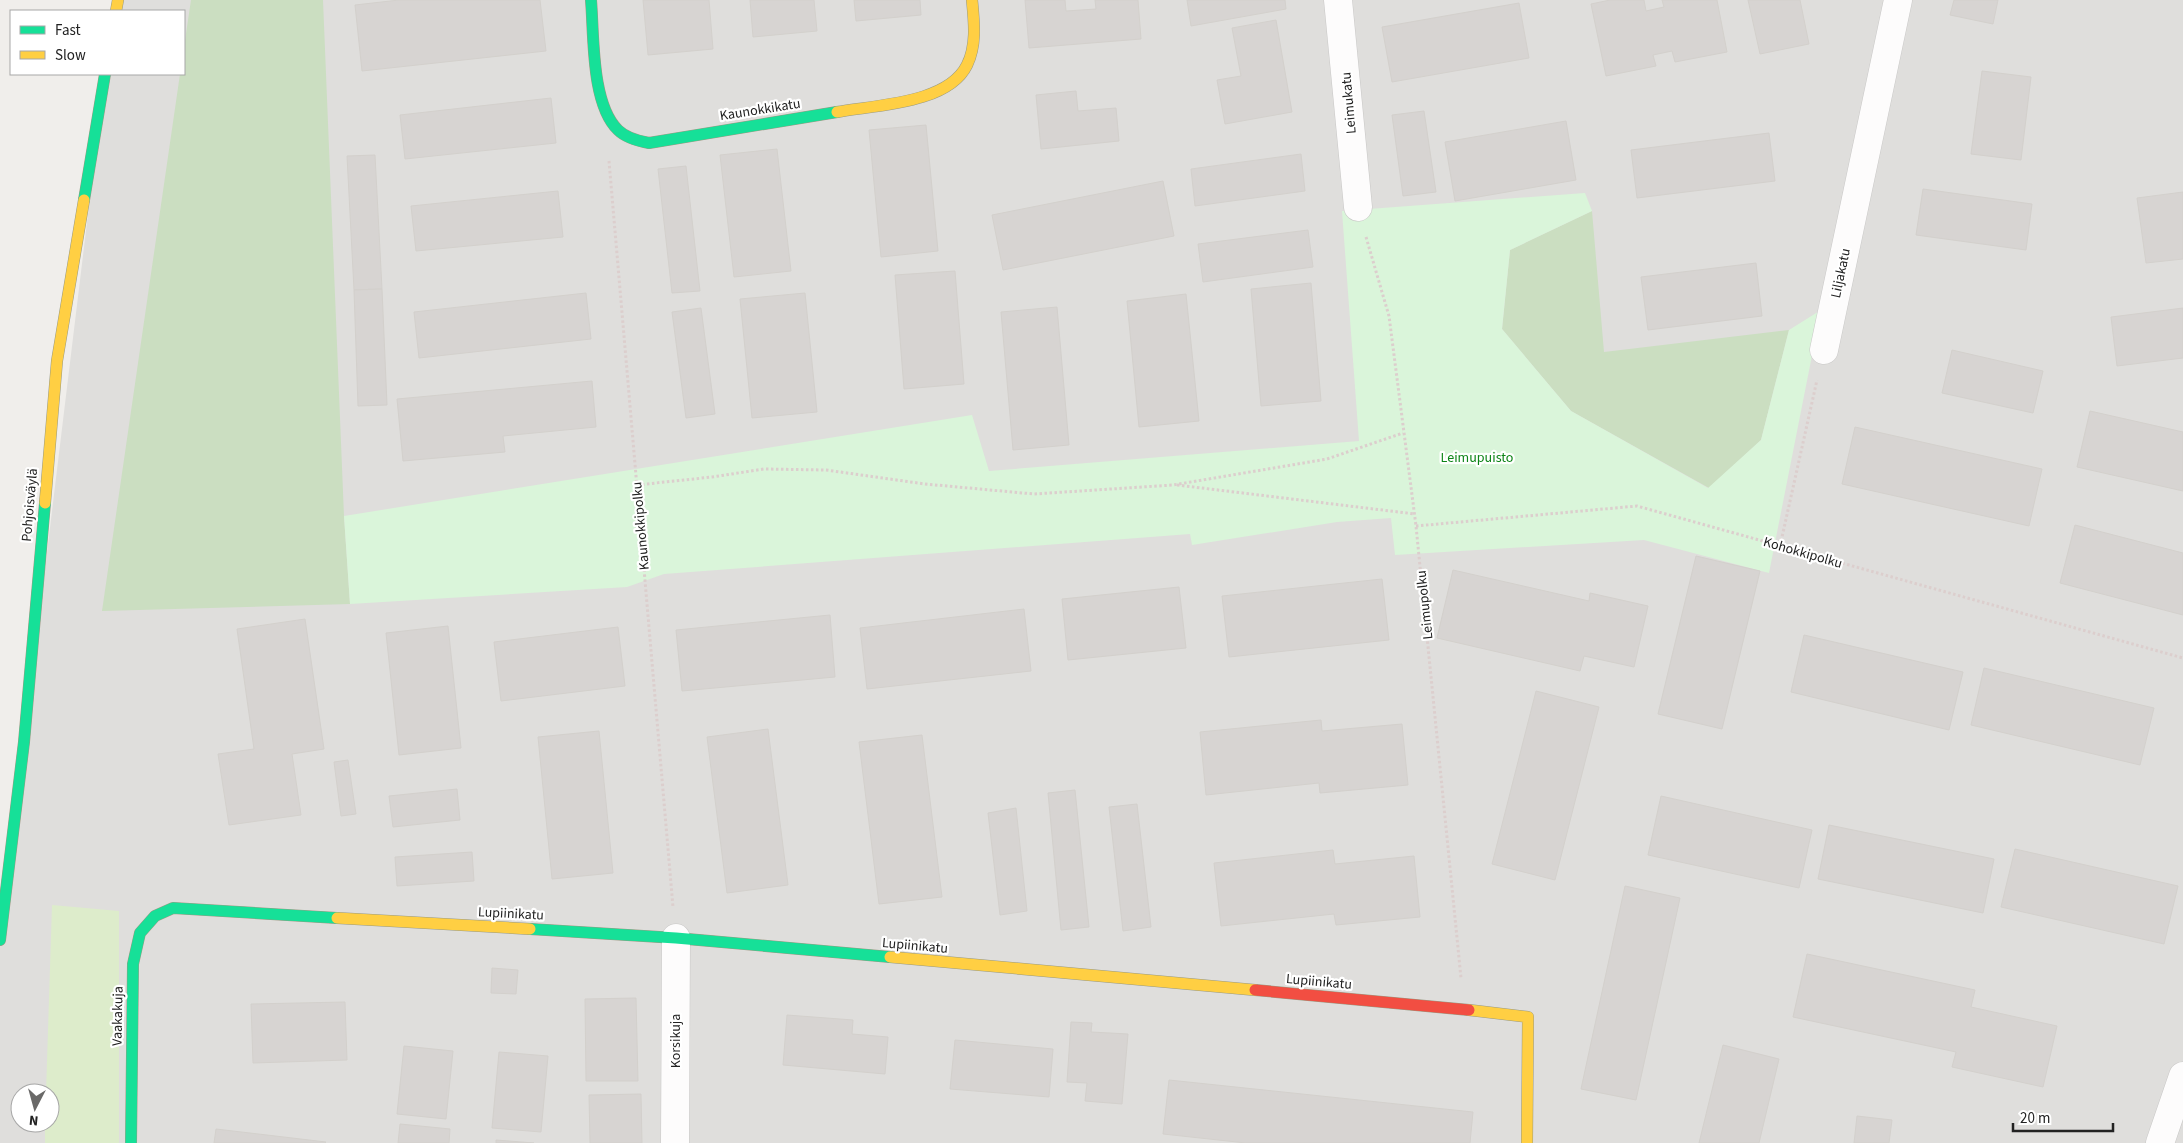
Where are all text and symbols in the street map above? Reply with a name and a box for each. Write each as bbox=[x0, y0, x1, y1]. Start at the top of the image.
legend bbox=[10, 10, 185, 75]
text: Fast bbox=[55, 20, 81, 41]
text: Slow bbox=[55, 45, 86, 66]
street label: Leimukatu bbox=[1336, 71, 1362, 135]
street label: Kaunokkikatu bbox=[718, 94, 802, 126]
street label: Liljakatu bbox=[1826, 246, 1856, 300]
park label: Leimupuisto bbox=[1441, 448, 1513, 468]
street label: Pohjoisväylä bbox=[17, 468, 43, 543]
street label: Kaunokkipolku bbox=[627, 481, 655, 571]
street label: Kohokkipolku bbox=[1761, 532, 1845, 574]
street label: Leimupolku bbox=[1411, 569, 1439, 641]
street label: Lupiinikatu bbox=[477, 902, 544, 926]
street label: Lupiinikatu bbox=[881, 933, 949, 959]
street label: Lupiinikatu bbox=[1285, 969, 1353, 995]
street label: Vaakakuja bbox=[107, 986, 129, 1046]
street label: Korsikuja bbox=[666, 1014, 686, 1068]
north arrow bbox=[10, 1083, 60, 1133]
scale bar bbox=[2013, 1100, 2113, 1132]
text: 20 m bbox=[2020, 1108, 2050, 1129]
text: N bbox=[28, 1110, 39, 1130]

